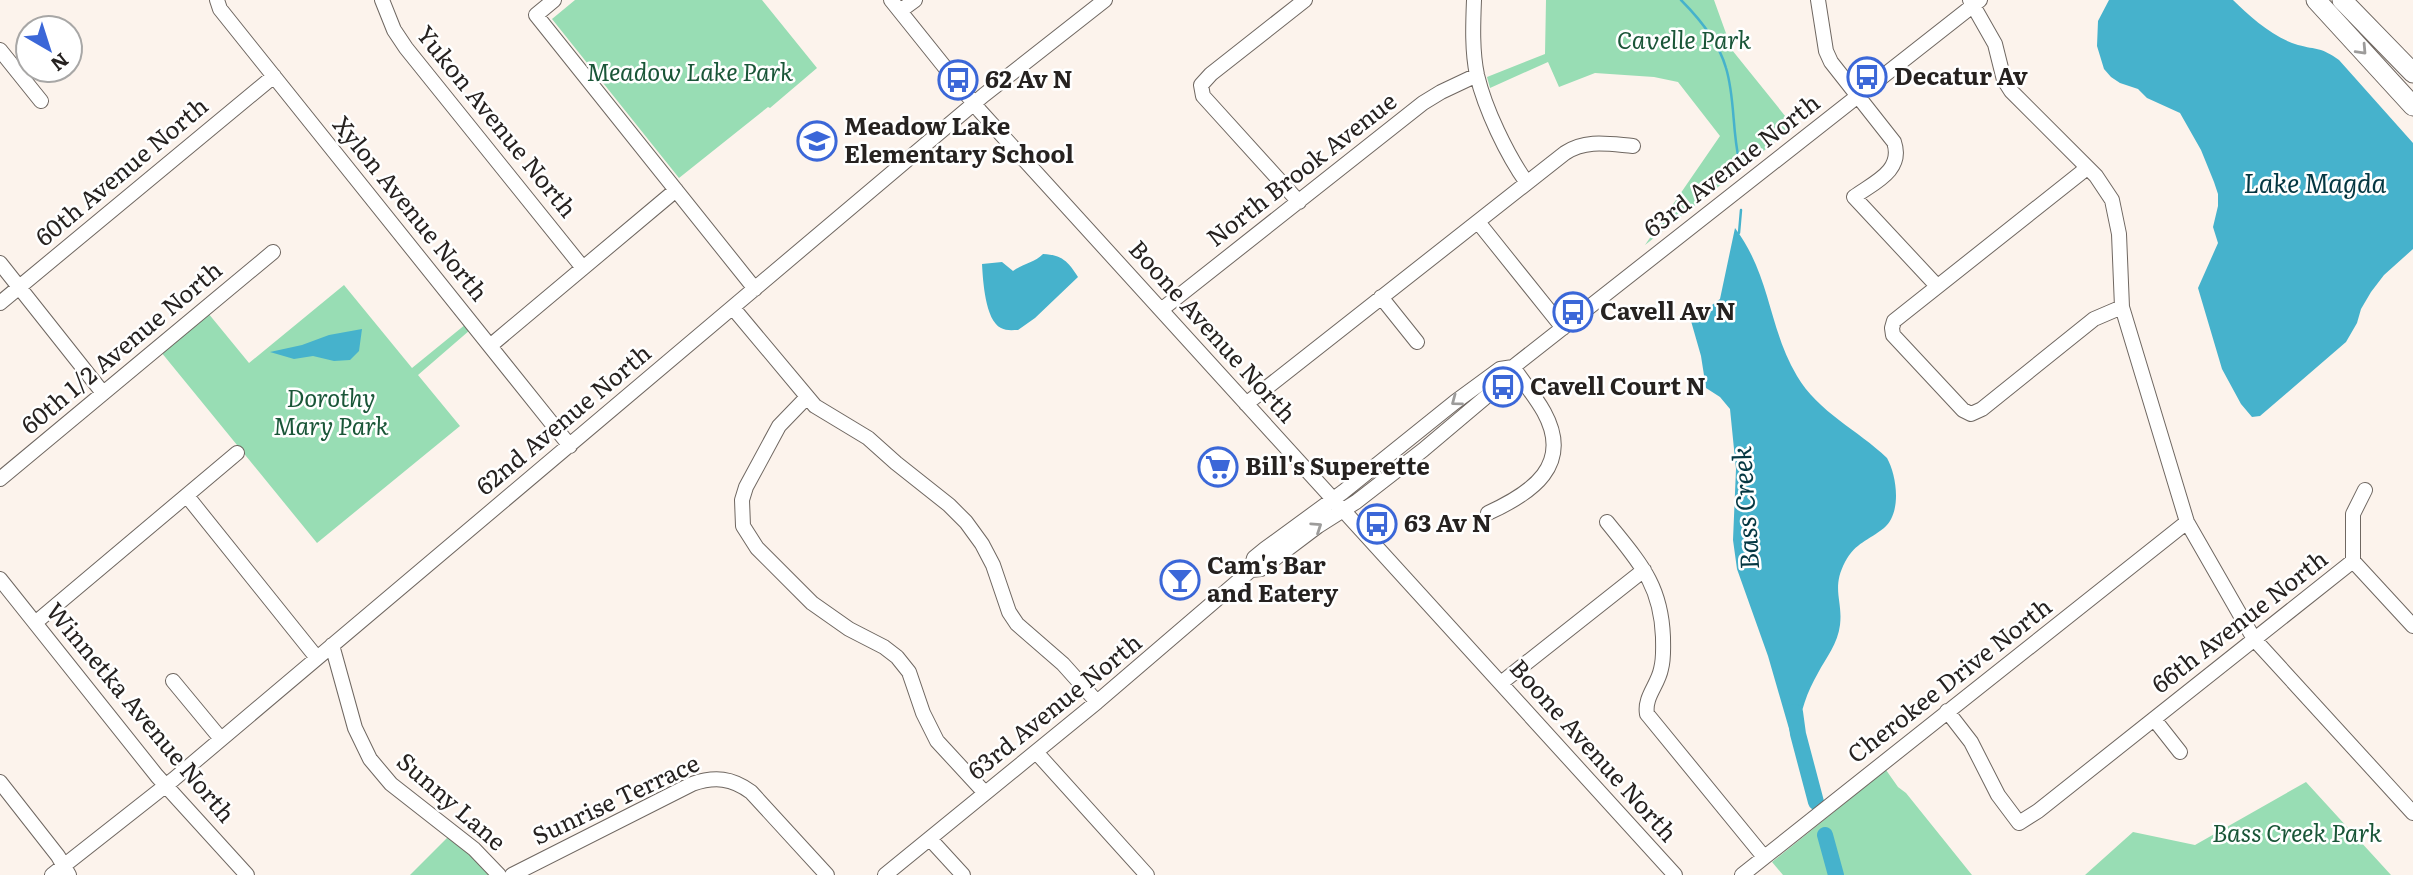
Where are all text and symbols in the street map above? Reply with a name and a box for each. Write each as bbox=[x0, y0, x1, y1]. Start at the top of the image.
north arrow bbox=[14, 14, 84, 84]
street label: Yukon Avenue North bbox=[409, 17, 587, 224]
park label: Cavelle Park bbox=[1617, 21, 1752, 56]
one-way arrow bbox=[2354, 42, 2366, 55]
text: N bbox=[45, 47, 75, 79]
park label: Meadow Lake Park bbox=[587, 53, 794, 88]
bus stop icon: Decatur Av bbox=[1846, 56, 1888, 98]
place label: Decatur Av bbox=[1894, 57, 2028, 92]
bus stop icon: 62 Av N bbox=[937, 59, 979, 101]
place label: 62 Av N bbox=[985, 60, 1073, 95]
street label: North Brook Avenue bbox=[1198, 83, 1403, 253]
street label: 63rd Avenue North bbox=[1635, 84, 1826, 244]
street label: 60th Avenue North bbox=[26, 87, 214, 253]
street label: Xylon Avenue North bbox=[326, 107, 498, 308]
place label: Meadow Lake Elementary School bbox=[844, 107, 1074, 170]
school or university icon: Meadow Lake Elementary School bbox=[796, 120, 838, 162]
water label: Lake Magda bbox=[2244, 162, 2387, 201]
street label: Boone Avenue North bbox=[1122, 231, 1306, 430]
street label: 60th 1/2 Avenue North bbox=[12, 251, 229, 441]
bus stop icon: Cavell Av N bbox=[1552, 291, 1594, 333]
place label: Cavell Av N bbox=[1600, 292, 1736, 327]
street label: 62nd Avenue North bbox=[467, 334, 658, 502]
bus stop icon: Cavell Court N bbox=[1482, 366, 1524, 408]
place label: Cavell Court N bbox=[1530, 367, 1706, 402]
park label: Dorothy Mary Park bbox=[273, 379, 390, 442]
one-way arrow bbox=[1451, 393, 1463, 406]
water label: Bass Creek bbox=[1720, 444, 1767, 571]
supermarket icon: Bill's Superette bbox=[1197, 446, 1239, 488]
place label: Bill's Superette bbox=[1245, 447, 1430, 482]
bus stop icon: 63 Av N bbox=[1356, 503, 1398, 545]
place label: 63 Av N bbox=[1404, 504, 1492, 539]
one-way arrow bbox=[1309, 523, 1322, 535]
street label: 66th Avenue North bbox=[2143, 540, 2334, 700]
place label: Cam's Bar and Eatery bbox=[1207, 546, 1339, 609]
bar icon: Cam's Bar and Eatery bbox=[1159, 559, 1201, 601]
street label: Cherokee Drive North bbox=[1839, 588, 2058, 770]
street label: Winnetka Avenue North bbox=[39, 594, 245, 829]
street label: 63rd Avenue North bbox=[959, 624, 1148, 786]
street label: Boone Avenue North bbox=[1503, 650, 1687, 849]
street label: Sunny Lane bbox=[390, 743, 515, 857]
street label: Sunrise Terrace bbox=[526, 744, 704, 852]
park label: Bass Creek Park bbox=[2212, 814, 2383, 849]

